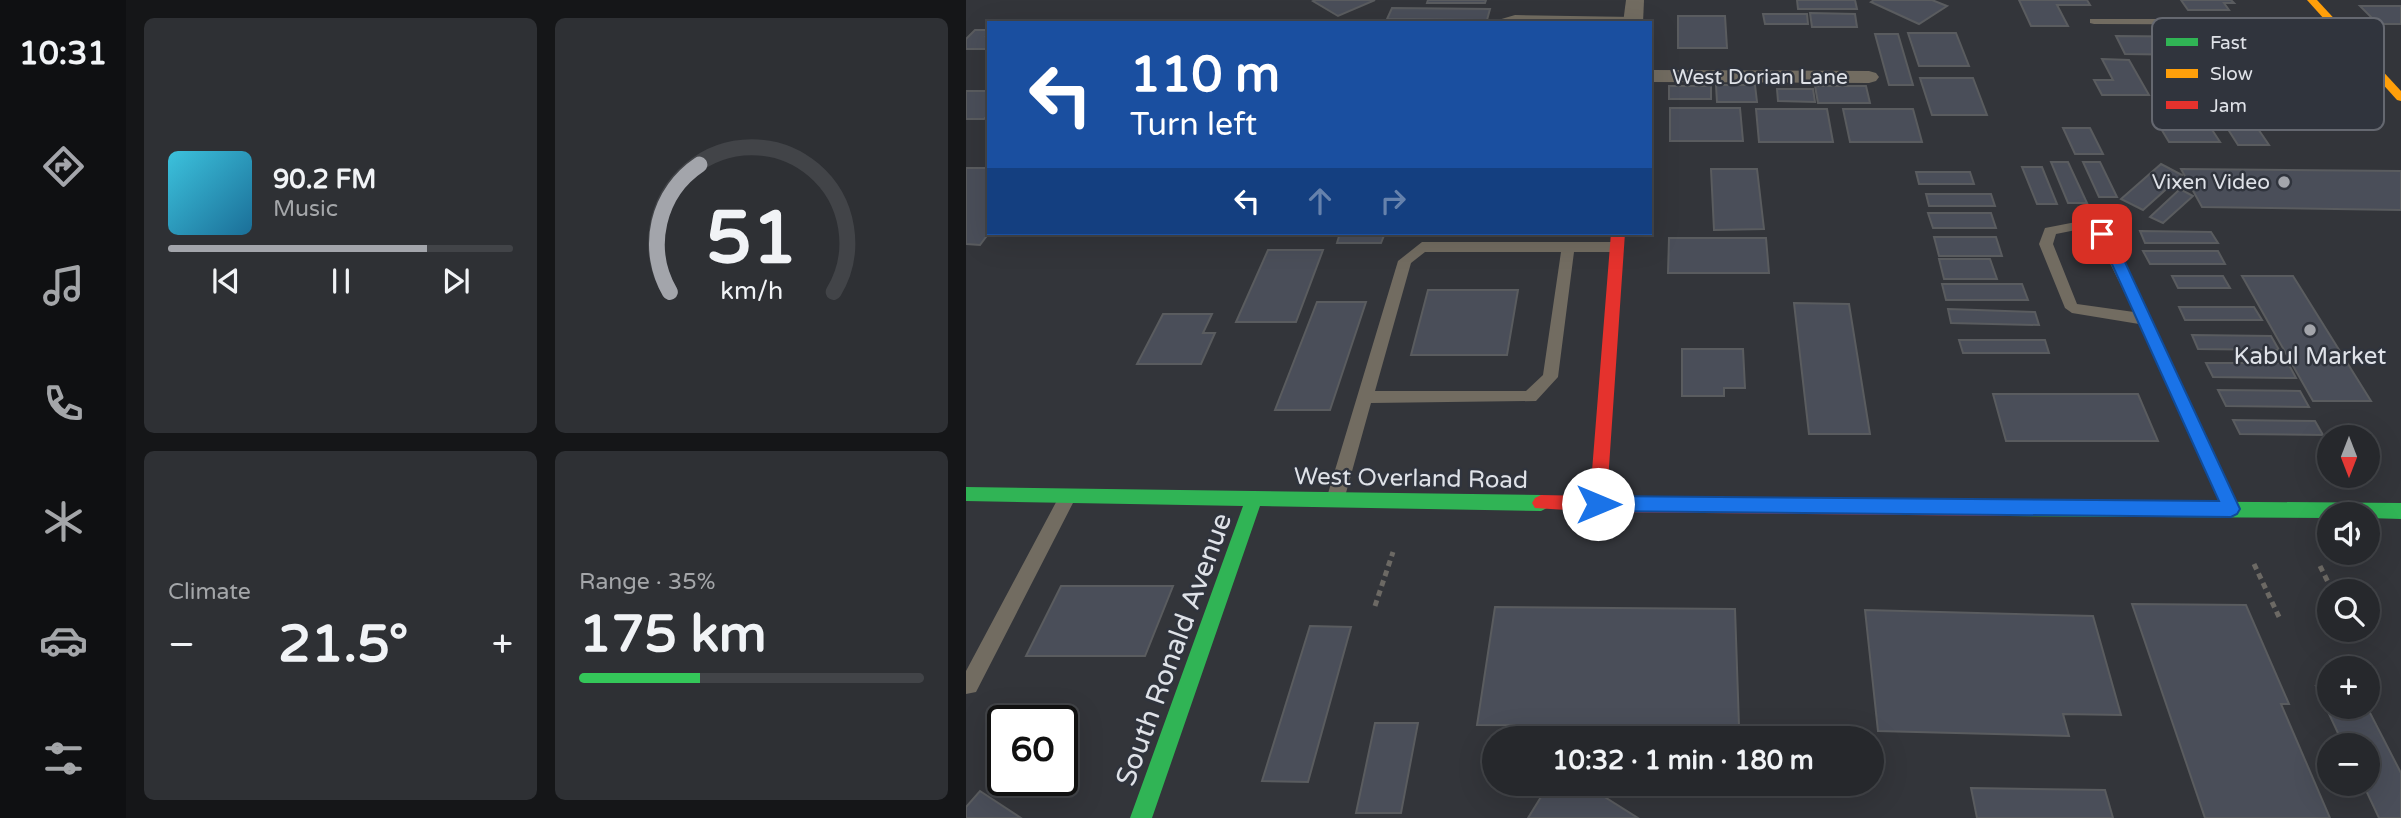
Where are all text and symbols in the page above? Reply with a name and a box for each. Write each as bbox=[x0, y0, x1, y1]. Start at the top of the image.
legend bbox=[2152, 18, 2384, 130]
text: Fast bbox=[2210, 32, 2247, 54]
text: 10:31 bbox=[19, 35, 107, 73]
text: 110 m bbox=[1130, 46, 1280, 105]
icon: left bbox=[1015, 49, 1106, 140]
text: Slow bbox=[2210, 63, 2253, 85]
street label: West Dorian Lane bbox=[1672, 65, 1848, 90]
text: Jam bbox=[2210, 95, 2247, 117]
text: Turn left bbox=[1130, 106, 1257, 144]
icon: directions bbox=[39, 142, 88, 191]
text: 90.2 FM bbox=[273, 164, 376, 195]
place label: Vixen Video bbox=[2152, 170, 2270, 195]
marker: Vixen Video bbox=[2276, 174, 2292, 190]
icon: left bbox=[1228, 182, 1266, 220]
icon: ahead bbox=[1301, 182, 1339, 220]
icon: right bbox=[1374, 182, 1412, 220]
text: Music bbox=[273, 195, 338, 223]
text: 51 bbox=[706, 195, 797, 283]
pin bbox=[2072, 204, 2132, 264]
icon: arrive bbox=[2083, 215, 2121, 253]
icon: music bbox=[39, 261, 88, 310]
icon: previous bbox=[207, 262, 245, 300]
icon: pause bbox=[322, 262, 360, 300]
icon: next bbox=[437, 262, 475, 300]
text: km/h bbox=[720, 276, 783, 306]
marker: Kabul Market bbox=[2302, 322, 2318, 338]
place label: Kabul Market bbox=[2233, 342, 2387, 371]
icon: phone bbox=[39, 379, 88, 428]
north arrow bbox=[2317, 425, 2380, 488]
map controls bbox=[2317, 425, 2380, 796]
street label: West Overland Road bbox=[1294, 462, 1528, 495]
position arrow bbox=[1561, 467, 1635, 541]
icon: climate bbox=[39, 497, 88, 546]
button: sound bbox=[2317, 502, 2380, 565]
street label: South Ronald Avenue bbox=[1109, 508, 1239, 791]
text: Range · 35% bbox=[579, 568, 715, 596]
text: Climate bbox=[168, 578, 251, 606]
button: search bbox=[2317, 579, 2380, 642]
text: 175 km bbox=[579, 603, 767, 666]
text: 21.5° bbox=[278, 613, 408, 676]
icon: car bbox=[39, 616, 88, 665]
text: − bbox=[168, 622, 195, 668]
text: + bbox=[492, 622, 513, 668]
button: + bbox=[2317, 656, 2380, 719]
speed limit sign: 60 bbox=[987, 705, 1078, 796]
button: − bbox=[2317, 733, 2380, 796]
icon: filters bbox=[39, 734, 88, 783]
text: 10:32 · 1 min · 180 m bbox=[1552, 745, 1814, 776]

